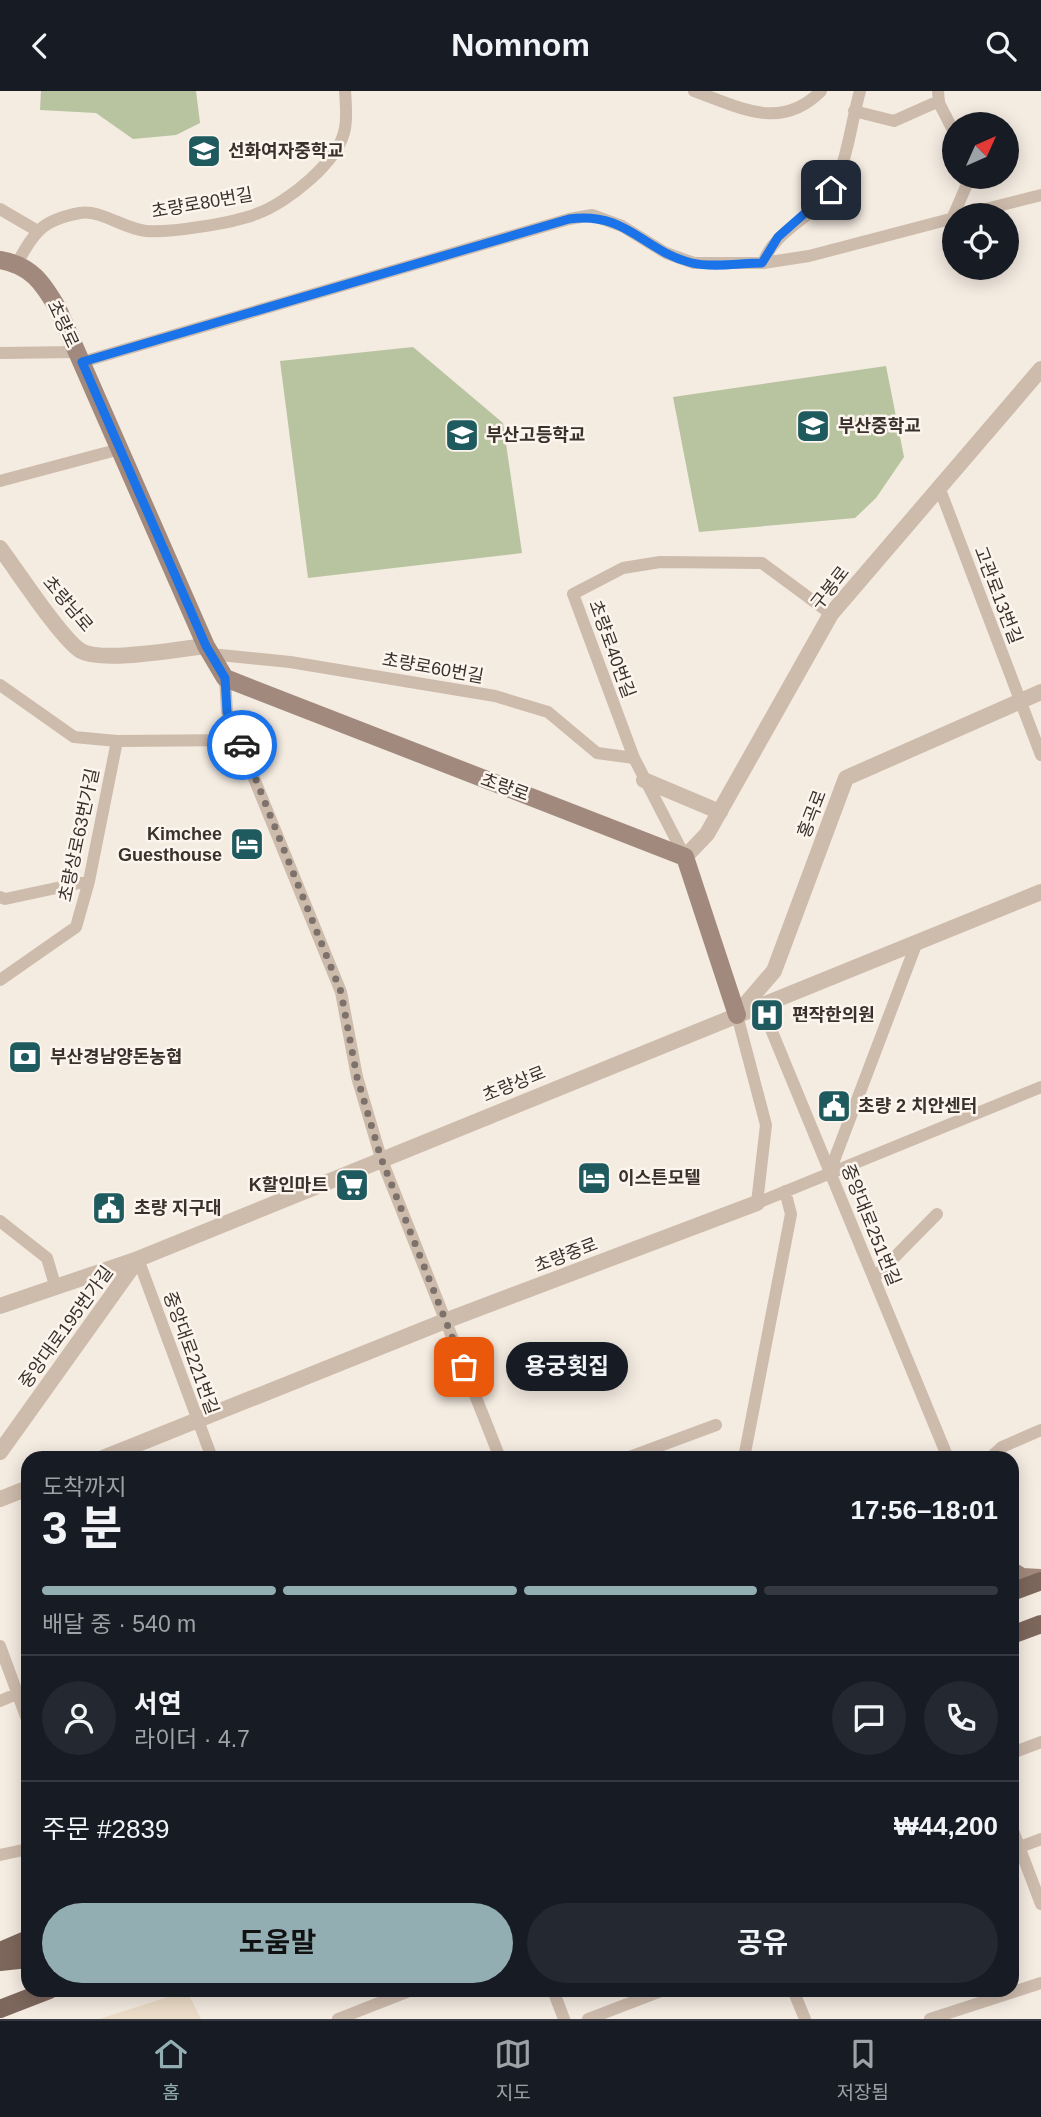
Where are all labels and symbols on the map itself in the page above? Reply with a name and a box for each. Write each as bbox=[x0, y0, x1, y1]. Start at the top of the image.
north arrow bbox=[942, 112, 1018, 189]
school or university icon: 선화여자중학교 bbox=[185, 132, 223, 170]
place label: 선화여자중학교 bbox=[228, 141, 344, 161]
pin bbox=[801, 160, 861, 220]
street label: 초량로80번길 bbox=[150, 184, 254, 222]
street label: 초량로 bbox=[43, 297, 83, 351]
school or university icon: 부산중학교 bbox=[794, 407, 832, 445]
school or university icon: 부산고등학교 bbox=[443, 416, 481, 454]
place label: 부산중학교 bbox=[838, 416, 921, 436]
place label: 부산고등학교 bbox=[486, 425, 585, 445]
street label: 고관로13번길 bbox=[970, 543, 1026, 647]
street label: 구봉로 bbox=[807, 562, 853, 614]
street label: 초량남로 bbox=[39, 572, 97, 636]
street label: 초량로40번길 bbox=[585, 597, 639, 701]
street label: 초량로60번길 bbox=[381, 649, 485, 687]
courier bbox=[207, 710, 277, 780]
street label: 초량상로63번가길 bbox=[55, 766, 103, 904]
street label: 초량로 bbox=[478, 769, 532, 805]
street label: 홍곡로 bbox=[794, 787, 830, 841]
place label: Kimchee Guesthouse bbox=[118, 824, 222, 865]
hotel icon: Kimchee Guesthouse bbox=[228, 825, 266, 863]
hospital icon: 편작한의원 bbox=[748, 996, 786, 1034]
place label: 편작한의원 bbox=[792, 1005, 875, 1025]
bank icon: 부산경남양돈농협 bbox=[6, 1038, 44, 1076]
place label: 부산경남양돈농협 bbox=[50, 1047, 182, 1067]
street label: 초량상로 bbox=[480, 1062, 548, 1106]
public building icon: 초량 2 치안센터 bbox=[815, 1087, 853, 1125]
place label: 초량 2 치안센터 bbox=[858, 1096, 977, 1116]
hotel icon: 이스튼모텔 bbox=[575, 1159, 613, 1197]
street label: 중앙대로251번길 bbox=[837, 1161, 905, 1289]
supermarket icon: K할인마트 bbox=[333, 1166, 371, 1204]
place label: 이스튼모텔 bbox=[618, 1168, 701, 1188]
place label: K할인마트 bbox=[249, 1175, 328, 1195]
public building icon: 초량 지구대 bbox=[90, 1189, 128, 1227]
place label: 초량 지구대 bbox=[134, 1198, 222, 1218]
street label: 초량중로 bbox=[531, 1234, 601, 1276]
street label: 중앙대로195번가길 bbox=[15, 1262, 117, 1392]
street label: 중앙대로221번길 bbox=[159, 1289, 223, 1417]
pin bbox=[434, 1337, 494, 1397]
callout: 용궁횟집 bbox=[506, 1343, 628, 1391]

